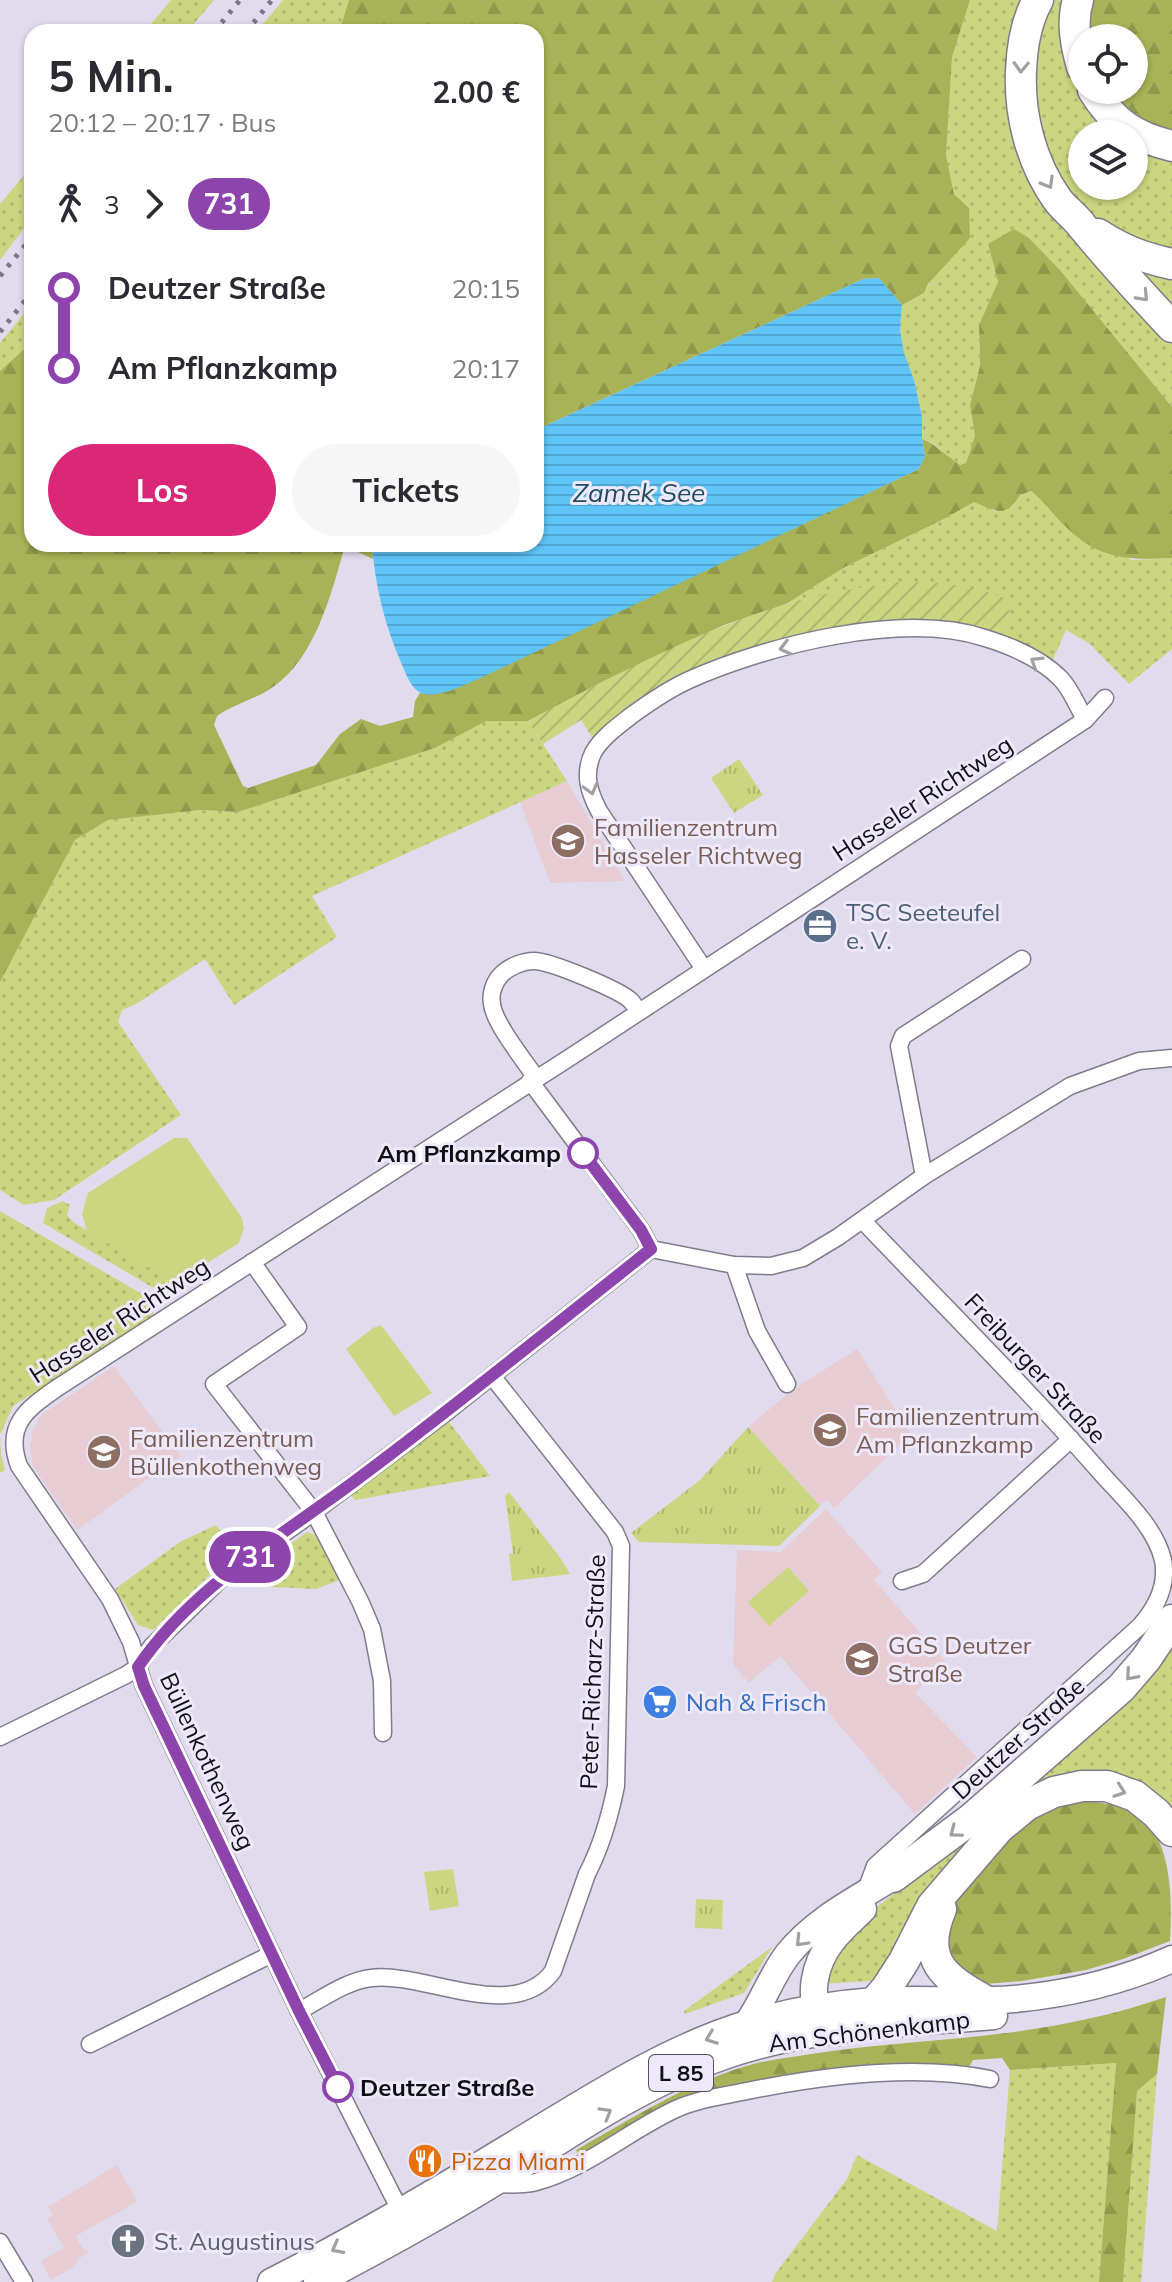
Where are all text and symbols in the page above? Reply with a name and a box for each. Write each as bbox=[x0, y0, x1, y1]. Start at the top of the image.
map controls bbox=[1068, 24, 1148, 200]
button: locate bbox=[1068, 24, 1148, 104]
text: 5 Min. bbox=[48, 48, 174, 103]
one-way arrow bbox=[1013, 61, 1030, 74]
text: 2.00 € bbox=[432, 73, 520, 111]
text: 20:12 – 20:17 · Bus bbox=[48, 106, 277, 139]
button: layers bbox=[1068, 120, 1148, 200]
one-way arrow bbox=[1038, 174, 1054, 189]
icon: walk bbox=[48, 182, 92, 226]
icon: forward bbox=[132, 182, 176, 226]
text: 731 bbox=[204, 186, 254, 221]
text: 3 bbox=[104, 188, 120, 221]
text: Deutzer Straße bbox=[108, 269, 326, 307]
text: 20:15 bbox=[452, 272, 520, 305]
one-way arrow bbox=[1134, 287, 1149, 301]
text: Am Pflanzkamp bbox=[108, 349, 338, 387]
text: 20:17 bbox=[452, 352, 520, 385]
button: Los bbox=[48, 444, 276, 536]
button: Tickets bbox=[292, 444, 520, 536]
water label: Zamek See bbox=[573, 476, 705, 509]
one-way arrow bbox=[778, 639, 792, 656]
one-way arrow bbox=[1030, 656, 1045, 671]
street label: Hasseler Richtweg bbox=[826, 729, 1018, 867]
one-way arrow bbox=[582, 782, 598, 795]
place label: Familienzentrum Hasseler Richtweg bbox=[594, 812, 802, 870]
school or university icon: Familienzentrum Hasseler Richtweg bbox=[549, 822, 587, 860]
place label: TSC Seeteufel e. V. bbox=[846, 897, 1000, 955]
office icon: TSC Seeteufel e. V. bbox=[801, 907, 839, 945]
place label: Am Pflanzkamp bbox=[377, 1138, 561, 1168]
marker: Am Pflanzkamp bbox=[568, 1138, 598, 1168]
street label: Hasseler Richtweg bbox=[23, 1251, 215, 1389]
street label: Freiburger Straße bbox=[959, 1287, 1113, 1449]
place label: Familienzentrum Am Pflanzkamp bbox=[856, 1401, 1040, 1459]
school or university icon: Familienzentrum Am Pflanzkamp bbox=[811, 1411, 849, 1449]
place label: Familienzentrum Büllenkothenweg bbox=[130, 1423, 322, 1481]
school or university icon: Familienzentrum Büllenkothenweg bbox=[85, 1433, 123, 1471]
line badge: 731 bbox=[204, 1531, 296, 1583]
text: 731 bbox=[225, 1539, 275, 1574]
street label: Peter-Richarz-Straße bbox=[573, 1554, 611, 1790]
place label: GGS Deutzer Straße bbox=[888, 1630, 1032, 1688]
school or university icon: GGS Deutzer Straße bbox=[843, 1640, 881, 1678]
one-way arrow bbox=[1127, 1666, 1141, 1681]
street label: Büllenkothenweg bbox=[154, 1668, 262, 1854]
street label: Deutzer Straße bbox=[946, 1671, 1090, 1805]
supermarket icon: Nah & Frisch bbox=[641, 1683, 679, 1721]
place label: Nah & Frisch bbox=[686, 1687, 827, 1717]
one-way arrow bbox=[1112, 1781, 1126, 1798]
one-way arrow bbox=[949, 1822, 964, 1836]
one-way arrow bbox=[796, 1932, 810, 1946]
street label: Am Schönenkamp bbox=[766, 2004, 972, 2058]
one-way arrow bbox=[705, 2028, 719, 2044]
road number: L 85 bbox=[649, 2055, 713, 2091]
marker: Deutzer Straße bbox=[323, 2072, 353, 2102]
place label: Deutzer Straße bbox=[360, 2072, 534, 2102]
one-way arrow bbox=[597, 2107, 612, 2123]
restaurant icon: Pizza Miami bbox=[406, 2142, 444, 2180]
place label: Pizza Miami bbox=[451, 2146, 585, 2176]
church icon: St. Augustinus bbox=[109, 2222, 147, 2260]
place label: St. Augustinus bbox=[154, 2226, 315, 2256]
one-way arrow bbox=[331, 2238, 345, 2254]

